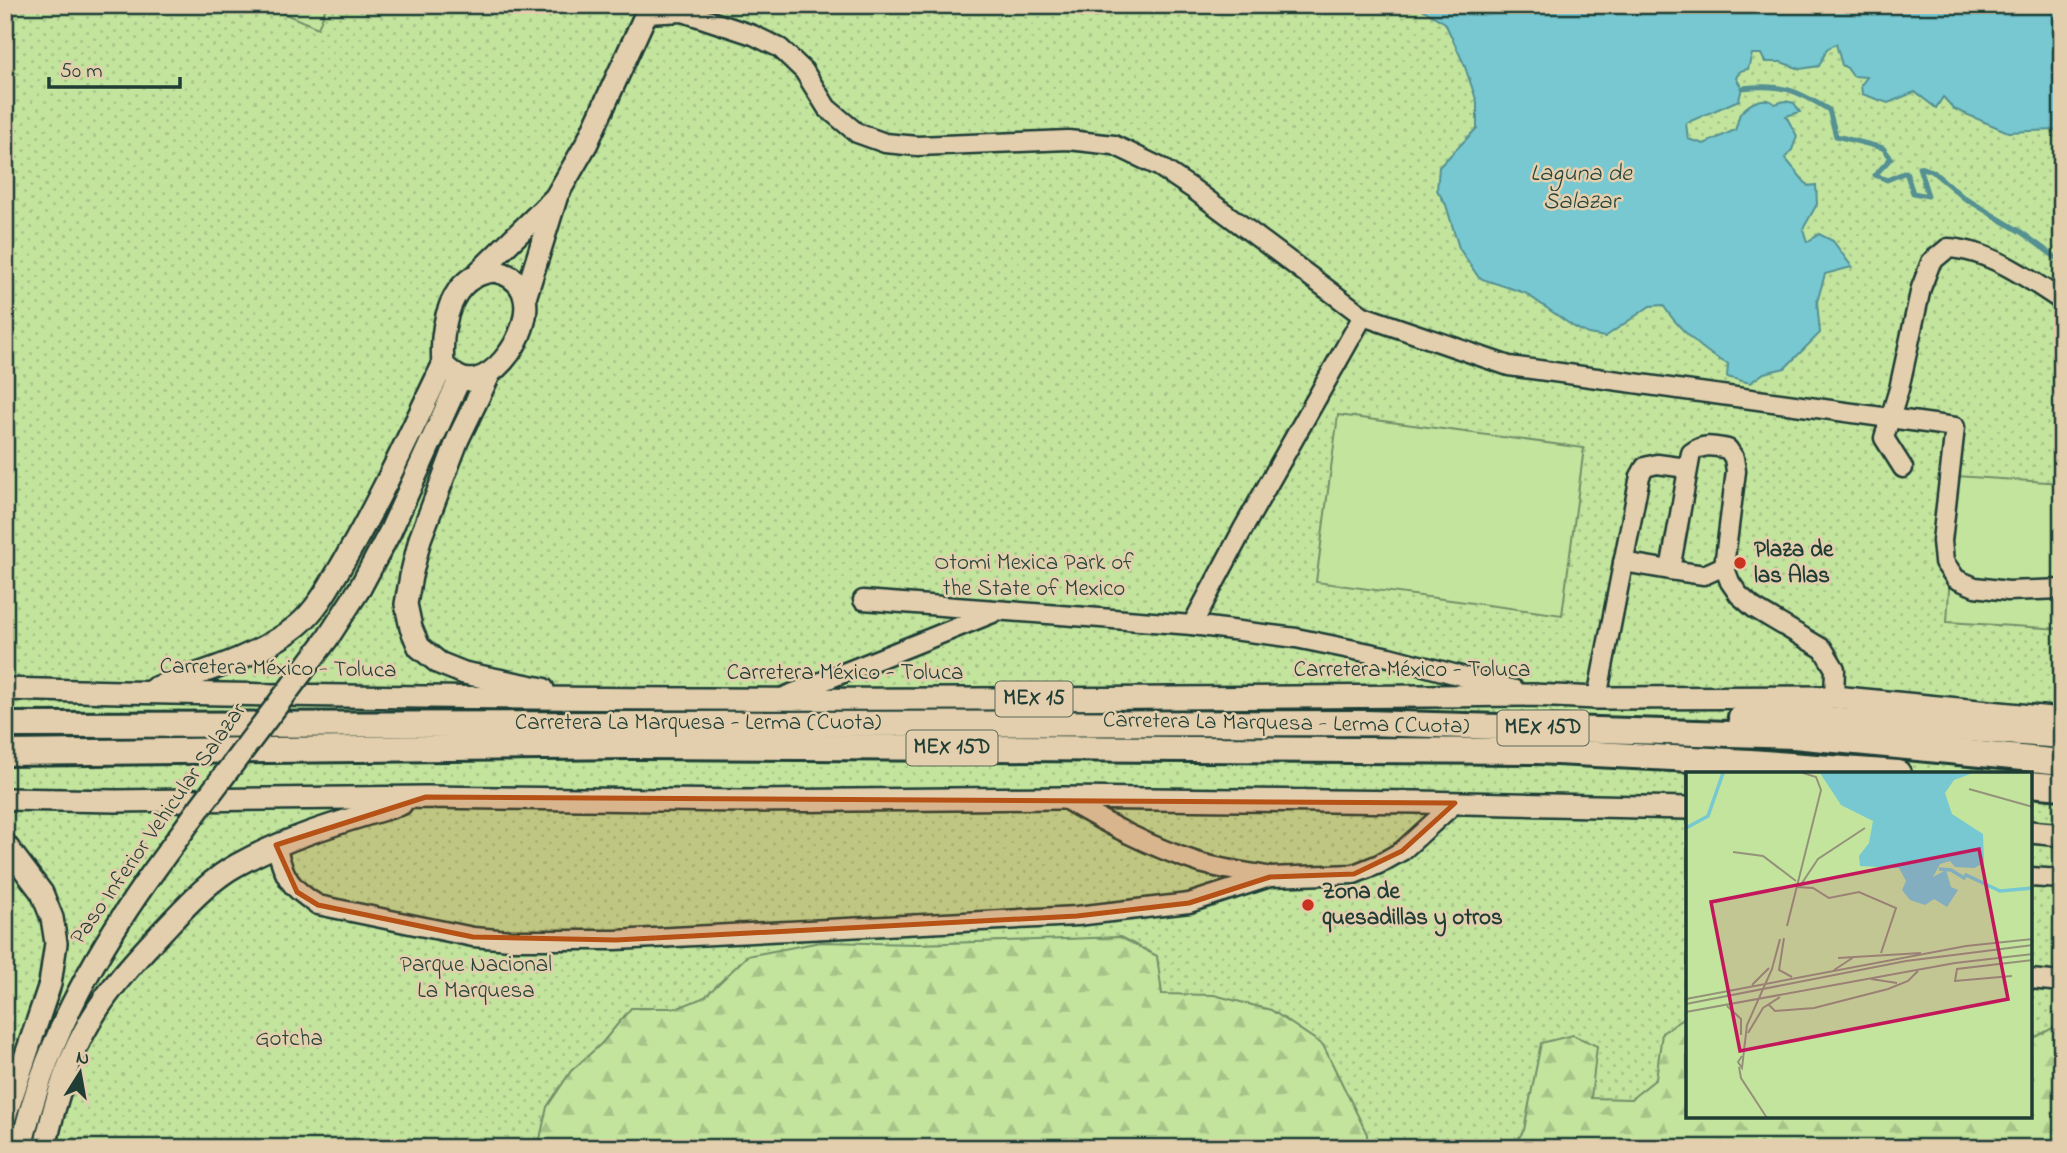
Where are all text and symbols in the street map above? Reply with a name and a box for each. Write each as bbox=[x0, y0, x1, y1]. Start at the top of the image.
scale bar bbox=[49, 46, 180, 90]
text: 50 m bbox=[60, 57, 103, 87]
water label: Laguna de Salazar bbox=[1530, 157, 1633, 220]
place label: Plaza de las Alas bbox=[1754, 534, 1834, 593]
park label: Otomi Mexica Park of the State of Mexico bbox=[934, 547, 1134, 606]
marker: Plaza de las Alas bbox=[1732, 555, 1748, 571]
street label: Carretera México - Toluca bbox=[159, 650, 397, 688]
street label: Carretera México - Toluca bbox=[1293, 654, 1531, 687]
street label: Carretera México - Toluca bbox=[726, 657, 964, 690]
road number: MEX 15 bbox=[996, 682, 1072, 716]
street label: Paso Inferior Vehicular Salazar bbox=[63, 695, 256, 952]
street label: Carretera La Marquesa - Lerma (Cuota) bbox=[1102, 704, 1470, 744]
street label: Carretera La Marquesa - Lerma (Cuota) bbox=[515, 707, 882, 740]
road number: MEX 15D bbox=[1498, 710, 1588, 746]
road number: MEX 15D bbox=[906, 730, 998, 766]
inset map bbox=[1686, 772, 2032, 1118]
place label: Zona de quesadillas y otros bbox=[1322, 876, 1503, 937]
marker: Zona de quesadillas y otros bbox=[1300, 897, 1316, 913]
park label: Parque Nacional La Marquesa bbox=[400, 949, 552, 1008]
park label: Gotcha bbox=[255, 1023, 323, 1056]
north arrow bbox=[46, 1038, 116, 1108]
text: N bbox=[74, 1044, 92, 1073]

